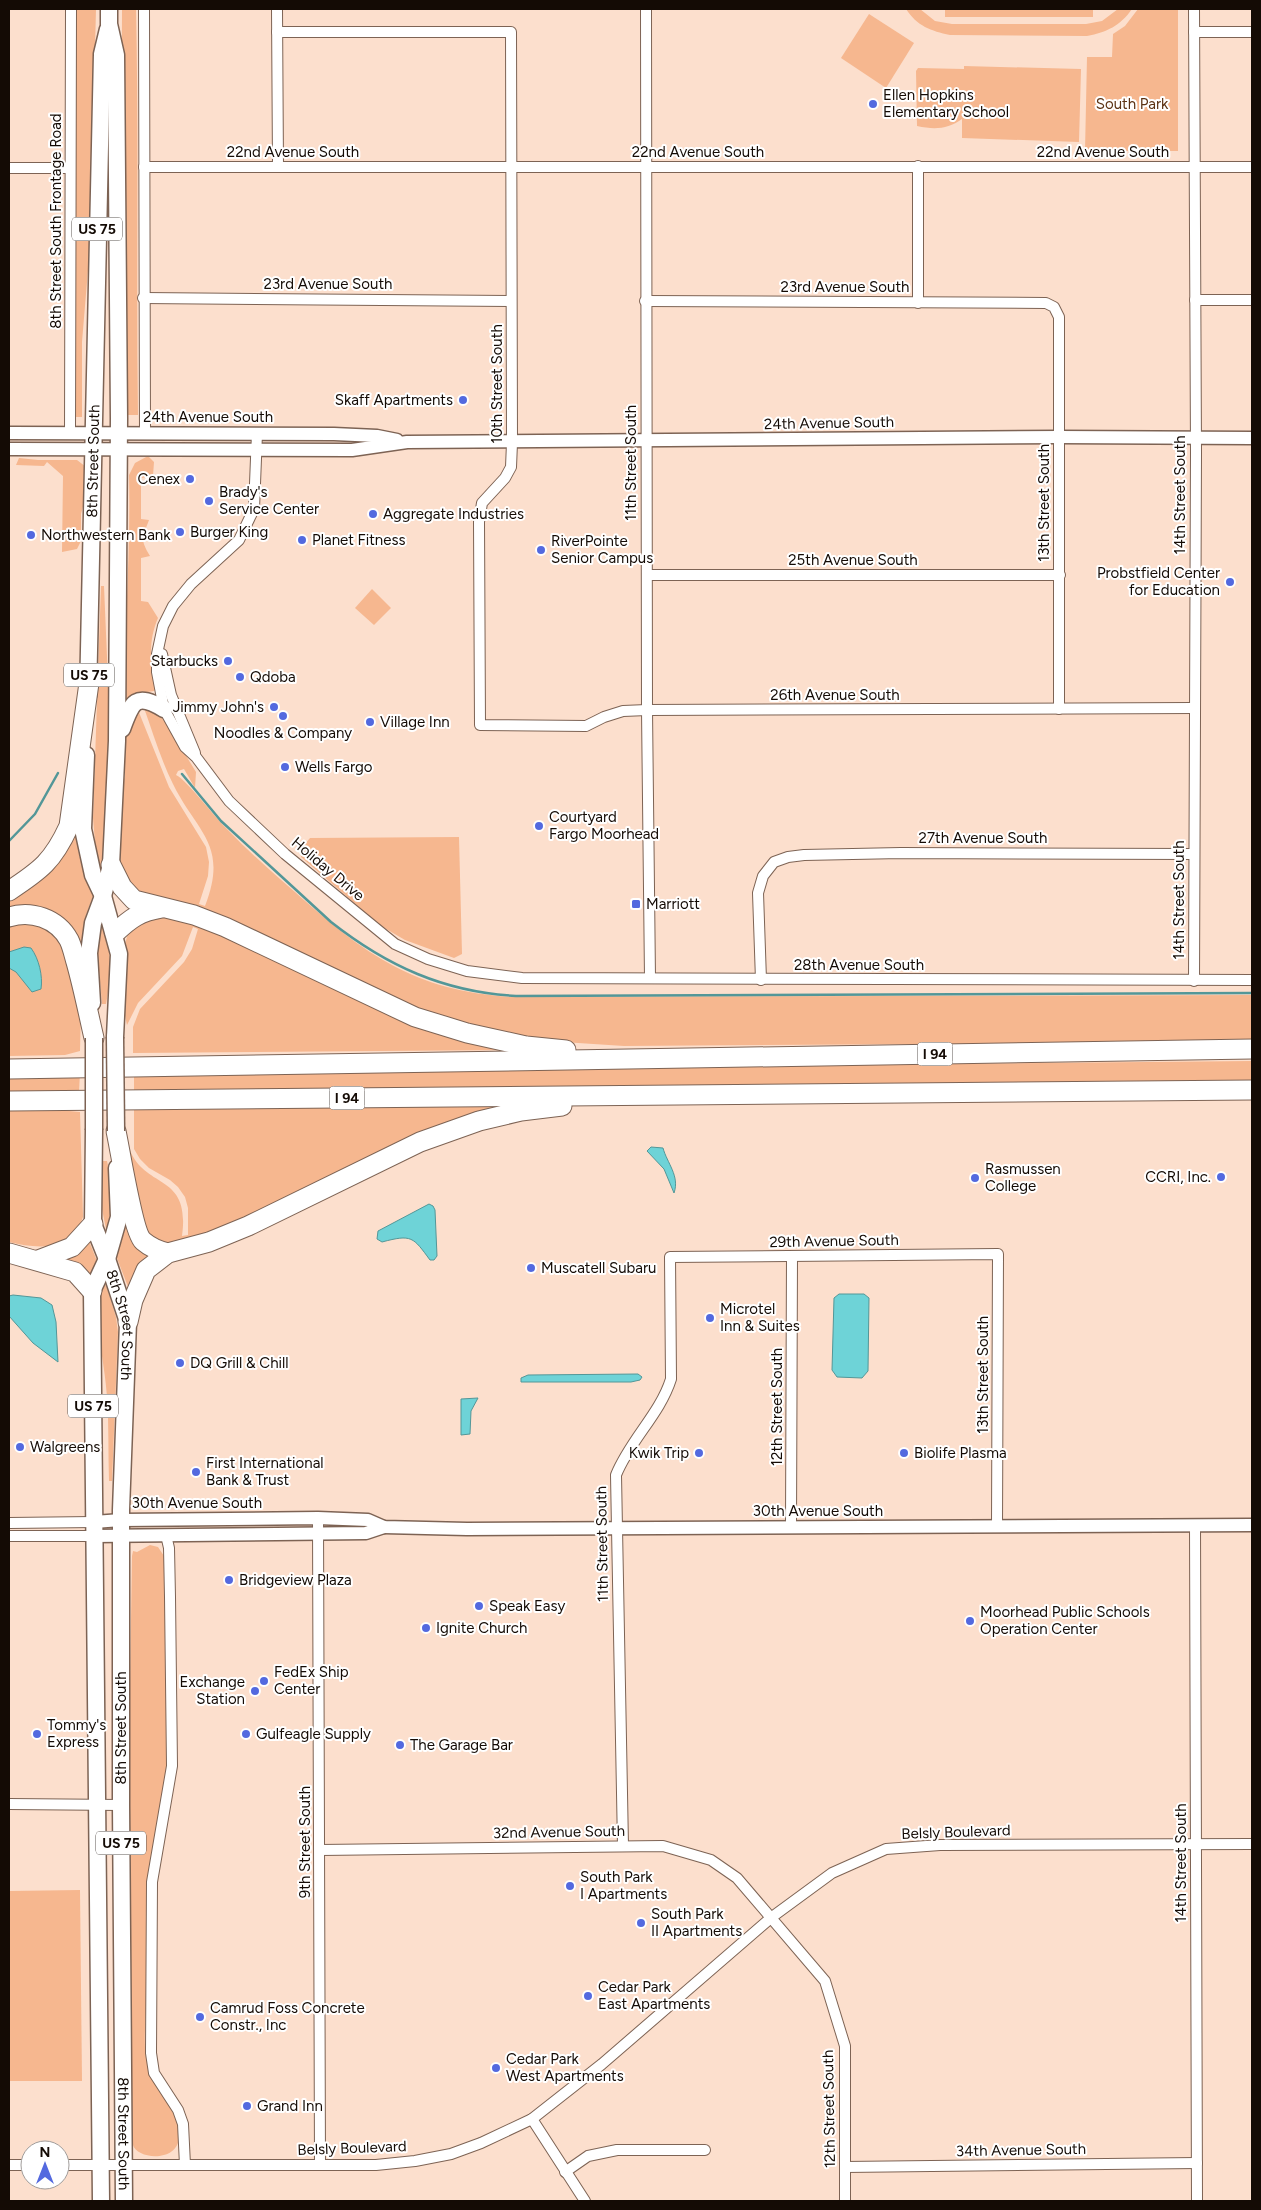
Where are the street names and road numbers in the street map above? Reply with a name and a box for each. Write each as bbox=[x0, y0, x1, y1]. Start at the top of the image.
street label: 8th Street South Frontage Road bbox=[47, 113, 65, 329]
street label: 22nd Avenue South bbox=[227, 143, 359, 161]
street label: 22nd Avenue South bbox=[632, 143, 764, 161]
street label: 22nd Avenue South bbox=[1037, 143, 1169, 161]
road number: US 75 bbox=[72, 218, 122, 240]
street label: 23rd Avenue South bbox=[264, 275, 392, 293]
street label: 23rd Avenue South bbox=[781, 278, 909, 296]
street label: 10th Street South bbox=[488, 324, 506, 444]
street label: 8th Street South bbox=[83, 404, 103, 518]
street label: 11th Street South bbox=[622, 405, 640, 521]
street label: 24th Avenue South bbox=[143, 408, 273, 426]
street label: 24th Avenue South bbox=[764, 413, 894, 433]
street label: 14th Street South bbox=[1171, 435, 1189, 555]
street label: 13th Street South bbox=[1035, 444, 1053, 562]
street label: 25th Avenue South bbox=[788, 551, 918, 569]
road number: US 75 bbox=[64, 664, 114, 686]
street label: 26th Avenue South bbox=[770, 686, 900, 704]
street label: 27th Avenue South bbox=[919, 829, 1047, 847]
street label: Holiday Drive bbox=[288, 833, 368, 905]
street label: 14th Street South bbox=[1170, 840, 1188, 960]
street label: 28th Avenue South bbox=[794, 956, 924, 974]
road number: I 94 bbox=[918, 1042, 952, 1066]
road number: I 94 bbox=[330, 1086, 364, 1110]
street label: 29th Avenue South bbox=[769, 1231, 899, 1251]
street label: 8th Street South bbox=[102, 1267, 137, 1381]
street label: 13th Street South bbox=[974, 1316, 992, 1434]
street label: 12th Street South bbox=[768, 1348, 786, 1466]
road number: US 75 bbox=[68, 1394, 118, 1418]
street label: 11th Street South bbox=[592, 1486, 612, 1602]
street label: 30th Avenue South bbox=[132, 1494, 262, 1512]
street label: 30th Avenue South bbox=[753, 1502, 883, 1520]
street label: 8th Street South bbox=[112, 1672, 130, 1784]
street label: 9th Street South bbox=[296, 1786, 314, 1898]
street label: 14th Street South bbox=[1172, 1803, 1190, 1923]
street label: Belsly Boulevard bbox=[901, 1821, 1011, 1843]
street label: 32nd Avenue South bbox=[493, 1822, 625, 1842]
road number: US 75 bbox=[96, 1832, 146, 1855]
street label: 12th Street South bbox=[819, 2050, 839, 2168]
street label: 8th Street South bbox=[114, 2077, 133, 2190]
street label: Belsly Boulevard bbox=[297, 2137, 407, 2159]
street label: 34th Avenue South bbox=[956, 2140, 1086, 2160]

